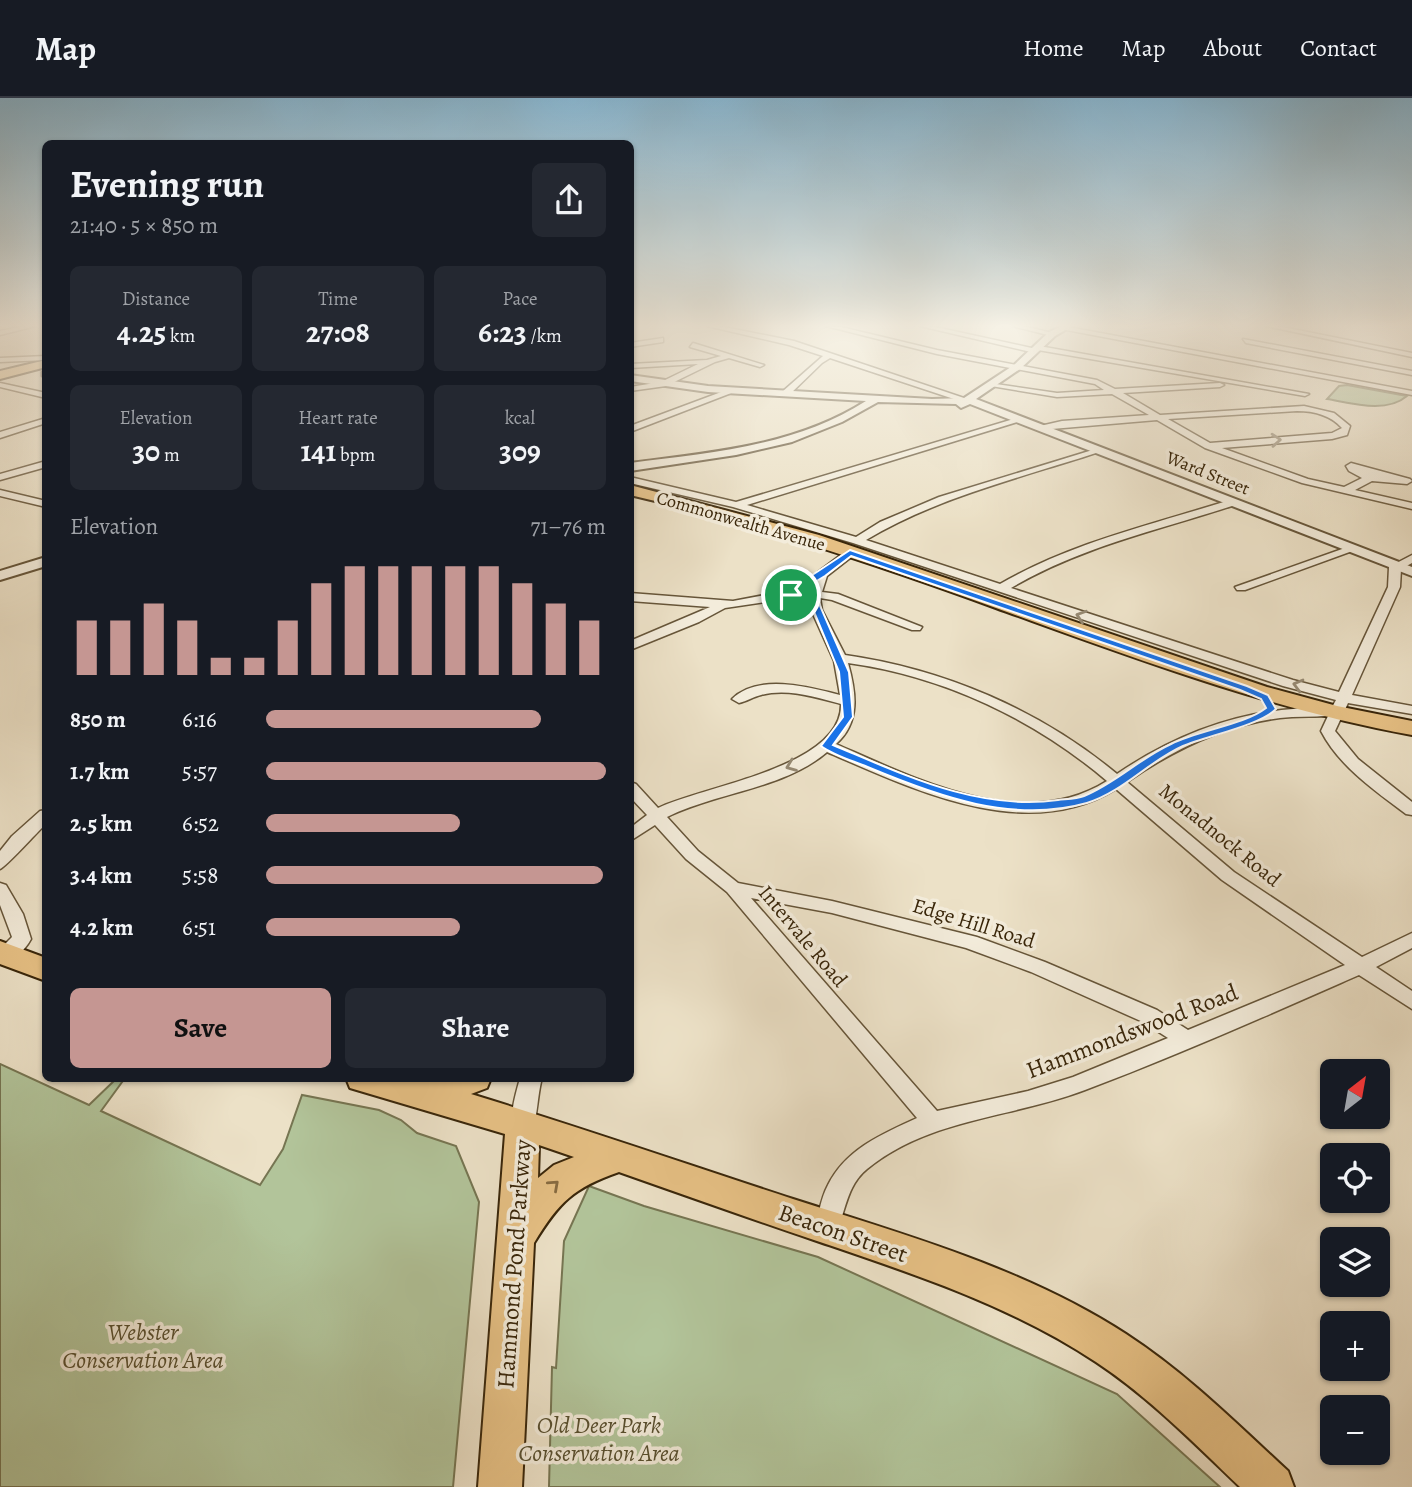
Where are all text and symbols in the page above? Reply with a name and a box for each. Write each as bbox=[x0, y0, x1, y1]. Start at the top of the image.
text: Map bbox=[35, 26, 96, 71]
text: Home bbox=[1023, 32, 1084, 64]
text: Map bbox=[1122, 32, 1166, 64]
text: About bbox=[1204, 32, 1262, 64]
text: Contact bbox=[1300, 32, 1377, 64]
text: Evening run bbox=[70, 158, 264, 210]
button: share bbox=[532, 163, 606, 237]
text: 21:40 · 5 × 850 m bbox=[70, 210, 218, 241]
text: Distance bbox=[122, 286, 190, 312]
text: Time bbox=[318, 286, 358, 312]
text: Pace bbox=[502, 286, 538, 312]
text: 4.25 bbox=[117, 312, 166, 352]
text: 27:08 bbox=[306, 312, 370, 352]
text: 6:23 bbox=[478, 312, 527, 352]
text: km bbox=[166, 323, 195, 349]
text: /km bbox=[527, 323, 562, 349]
text: Elevation bbox=[120, 405, 192, 431]
text: Heart rate bbox=[298, 405, 378, 431]
text: kcal bbox=[505, 405, 535, 431]
text: 30 bbox=[132, 431, 160, 471]
text: 141 bbox=[301, 431, 336, 471]
text: 309 bbox=[499, 431, 541, 471]
one-way arrow bbox=[1271, 433, 1282, 448]
text: m bbox=[160, 442, 180, 468]
text: bpm bbox=[336, 442, 375, 468]
street label: Ward Street bbox=[1162, 445, 1253, 501]
street label: Commonwealth Avenue bbox=[654, 485, 828, 557]
text: Elevation bbox=[70, 511, 158, 542]
text: 71–76 m bbox=[531, 511, 606, 542]
pin bbox=[761, 565, 821, 625]
icon: arrive bbox=[772, 576, 810, 614]
one-way arrow bbox=[1075, 610, 1088, 624]
one-way arrow bbox=[1292, 679, 1304, 694]
text: 850 m bbox=[70, 704, 126, 735]
text: 6:16 bbox=[182, 704, 217, 735]
text: 1.7 km bbox=[70, 756, 130, 787]
text: 5:57 bbox=[182, 756, 217, 787]
one-way arrow bbox=[785, 758, 797, 772]
street label: Monadnock Road bbox=[1153, 777, 1287, 893]
text: 2.5 km bbox=[70, 808, 132, 839]
text: 6:52 bbox=[182, 808, 219, 839]
text: 3.4 km bbox=[70, 860, 132, 891]
text: 5:58 bbox=[182, 860, 218, 891]
street label: Intervale Road bbox=[752, 879, 854, 993]
street label: Edge Hill Road bbox=[909, 891, 1039, 955]
text: 4.2 km bbox=[70, 912, 133, 943]
text: 6:51 bbox=[182, 912, 216, 943]
street label: Hammondswood Road bbox=[1022, 976, 1243, 1086]
button: Save bbox=[70, 988, 331, 1068]
button: Share bbox=[345, 988, 606, 1068]
north arrow bbox=[1320, 1059, 1390, 1129]
map controls bbox=[1320, 1059, 1390, 1465]
street label: Hammond Pond Parkway bbox=[489, 1138, 539, 1390]
button: locate bbox=[1320, 1143, 1390, 1213]
one-way arrow bbox=[546, 1181, 559, 1193]
street label: Beacon Street bbox=[774, 1196, 912, 1270]
button: layers bbox=[1320, 1227, 1390, 1297]
button: + bbox=[1320, 1311, 1390, 1381]
park label: Webster Conservation Area bbox=[62, 1316, 224, 1376]
button: − bbox=[1320, 1395, 1390, 1465]
park label: Old Deer Park Conservation Area bbox=[518, 1409, 680, 1469]

